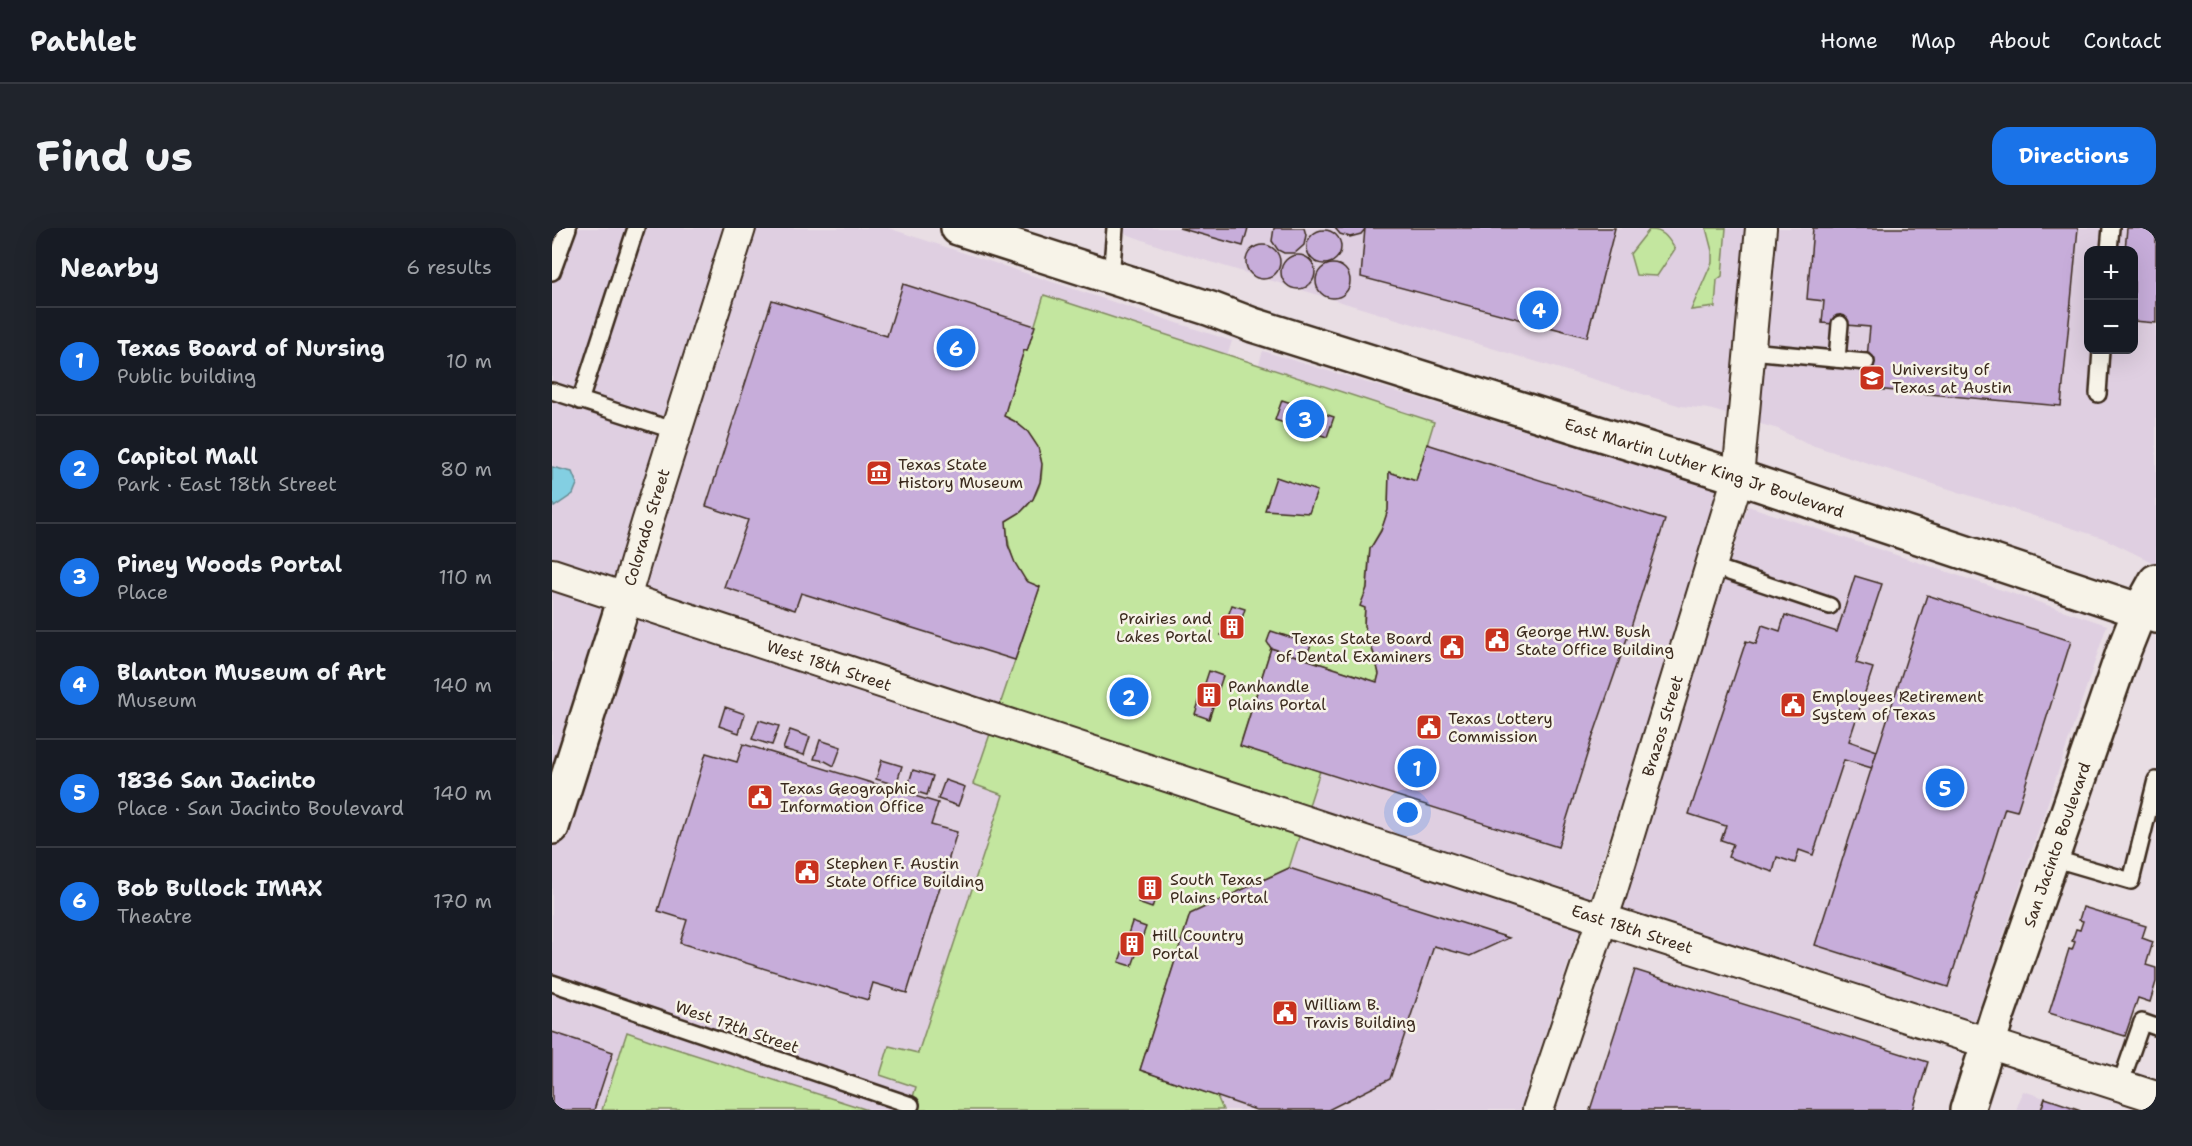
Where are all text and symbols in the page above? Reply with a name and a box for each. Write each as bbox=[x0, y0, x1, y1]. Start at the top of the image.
text: Pathlet bbox=[30, 22, 137, 60]
text: Home bbox=[1820, 27, 1878, 55]
text: Map bbox=[1911, 27, 1956, 55]
text: About bbox=[1989, 27, 2050, 55]
text: Contact bbox=[2083, 27, 2162, 55]
button: Directions bbox=[1992, 127, 2156, 185]
text: Find us bbox=[36, 128, 193, 184]
map controls bbox=[2084, 246, 2138, 354]
button: + bbox=[2084, 246, 2138, 300]
text: Nearby bbox=[60, 250, 159, 285]
text: 6 results bbox=[406, 254, 492, 280]
pin: 4 bbox=[1520, 288, 1558, 332]
button: − bbox=[2084, 300, 2138, 354]
pin: 6 bbox=[936, 326, 976, 370]
text: Texas Board of Nursing bbox=[117, 334, 385, 363]
text: 1 bbox=[75, 348, 84, 374]
text: 10 m bbox=[446, 348, 492, 374]
place label: University of Texas at Austin bbox=[1892, 359, 2012, 398]
text: Public building bbox=[117, 363, 256, 389]
school or university icon: University of Texas at Austin bbox=[1857, 363, 1887, 393]
pin: 3 bbox=[1286, 396, 1324, 441]
street label: East Martin Luther King Jr Boulevard bbox=[1562, 413, 1847, 522]
text: Capitol Mall bbox=[117, 442, 258, 471]
place label: Texas State History Museum bbox=[898, 454, 1023, 493]
text: 2 bbox=[73, 456, 87, 482]
text: 80 m bbox=[440, 456, 492, 482]
museum icon: Texas State History Museum bbox=[864, 458, 894, 488]
street label: Colorado Street bbox=[619, 466, 674, 588]
text: Park · East 18th Street bbox=[117, 471, 337, 497]
text: Piney Woods Portal bbox=[117, 550, 342, 579]
text: 3 bbox=[73, 564, 87, 590]
text: 110 m bbox=[438, 564, 492, 590]
text: Place bbox=[117, 579, 168, 605]
place label: Prairies and Lakes Portal bbox=[1116, 608, 1212, 647]
building icon: Prairies and Lakes Portal bbox=[1217, 612, 1247, 642]
place label: George H.W. Bush State Office Building bbox=[1516, 621, 1674, 660]
public building icon: George H.W. Bush State Office Building bbox=[1482, 625, 1512, 655]
place label: Texas State Board of Dental Examiners bbox=[1276, 628, 1432, 667]
public building icon: Texas State Board of Dental Examiners bbox=[1437, 632, 1467, 662]
street label: West 18th Street bbox=[764, 635, 895, 695]
text: Blanton Museum of Art bbox=[117, 658, 386, 687]
text: 4 bbox=[73, 672, 87, 698]
text: 140 m bbox=[433, 672, 492, 698]
street label: Brazos Street bbox=[1637, 672, 1687, 779]
pin: 2 bbox=[1110, 674, 1148, 720]
place label: Panhandle Plains Portal bbox=[1228, 676, 1326, 715]
building icon: Panhandle Plains Portal bbox=[1194, 680, 1224, 710]
place label: Employees Retirement System of Texas bbox=[1812, 686, 1984, 725]
text: Museum bbox=[117, 687, 197, 713]
public building icon: Employees Retirement System of Texas bbox=[1778, 690, 1808, 720]
place label: Texas Lottery Commission bbox=[1448, 708, 1553, 747]
public building icon: Texas Lottery Commission bbox=[1414, 712, 1444, 742]
pin: 1 bbox=[1398, 746, 1436, 790]
street label: San Jacinto Boulevard bbox=[2018, 759, 2095, 930]
text: 1836 San Jacinto bbox=[117, 766, 316, 795]
pin: 5 bbox=[1926, 766, 1964, 810]
place label: Texas Geographic Information Office bbox=[780, 778, 924, 817]
text: 5 bbox=[73, 780, 86, 806]
text: 140 m bbox=[433, 780, 492, 806]
public building icon: Texas Geographic Information Office bbox=[745, 782, 775, 812]
text: Place · San Jacinto Boulevard bbox=[117, 795, 404, 821]
your location bbox=[1393, 798, 1422, 827]
place label: Stephen F. Austin State Office Building bbox=[826, 853, 984, 892]
public building icon: Stephen F. Austin State Office Building bbox=[792, 857, 822, 887]
place label: South Texas Plains Portal bbox=[1170, 869, 1268, 908]
building icon: South Texas Plains Portal bbox=[1135, 873, 1165, 903]
text: Bob Bullock IMAX bbox=[117, 874, 322, 903]
text: 6 bbox=[73, 888, 87, 914]
text: 170 m bbox=[433, 888, 492, 914]
street label: East 18th Street bbox=[1569, 899, 1696, 958]
text: Theatre bbox=[117, 903, 192, 929]
place label: Hill Country Portal bbox=[1152, 925, 1244, 964]
building icon: Hill Country Portal bbox=[1117, 929, 1147, 959]
place label: William B. Travis Building bbox=[1304, 994, 1416, 1033]
street label: West 17th Street bbox=[672, 996, 802, 1058]
public building icon: William B. Travis Building bbox=[1270, 998, 1300, 1028]

